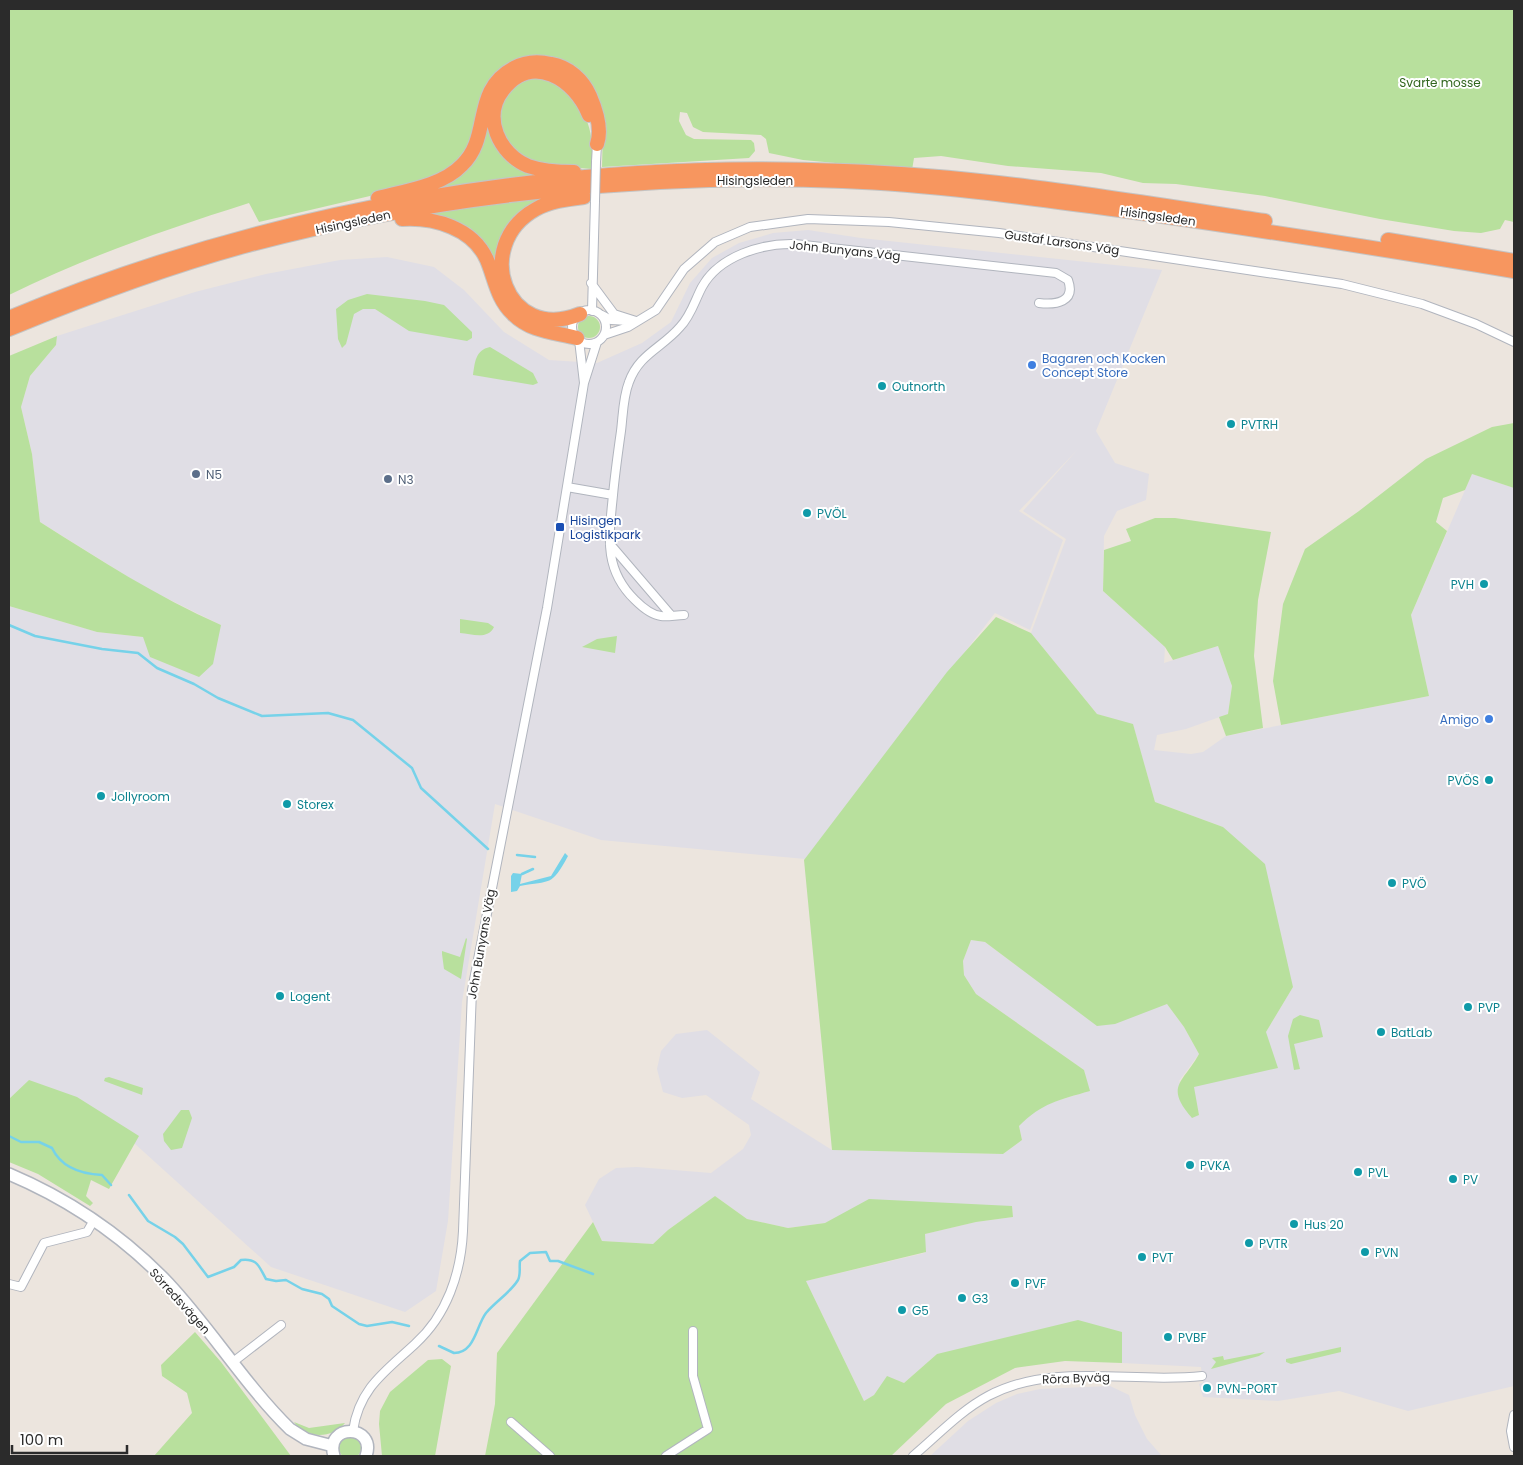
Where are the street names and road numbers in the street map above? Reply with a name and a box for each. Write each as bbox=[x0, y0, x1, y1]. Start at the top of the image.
street label: Hisingsleden bbox=[717, 172, 793, 189]
street label: Hisingsleden bbox=[1119, 202, 1197, 230]
street label: Hisingsleden bbox=[314, 206, 392, 238]
street label: Gustaf Larsons Väg bbox=[1003, 226, 1121, 258]
street label: John Bunyans Väg bbox=[789, 236, 901, 264]
street label: John Bunyans Väg bbox=[463, 888, 499, 1000]
street label: Sörredsvägen bbox=[146, 1264, 214, 1338]
street label: Röra Byväg bbox=[1042, 1368, 1110, 1388]

